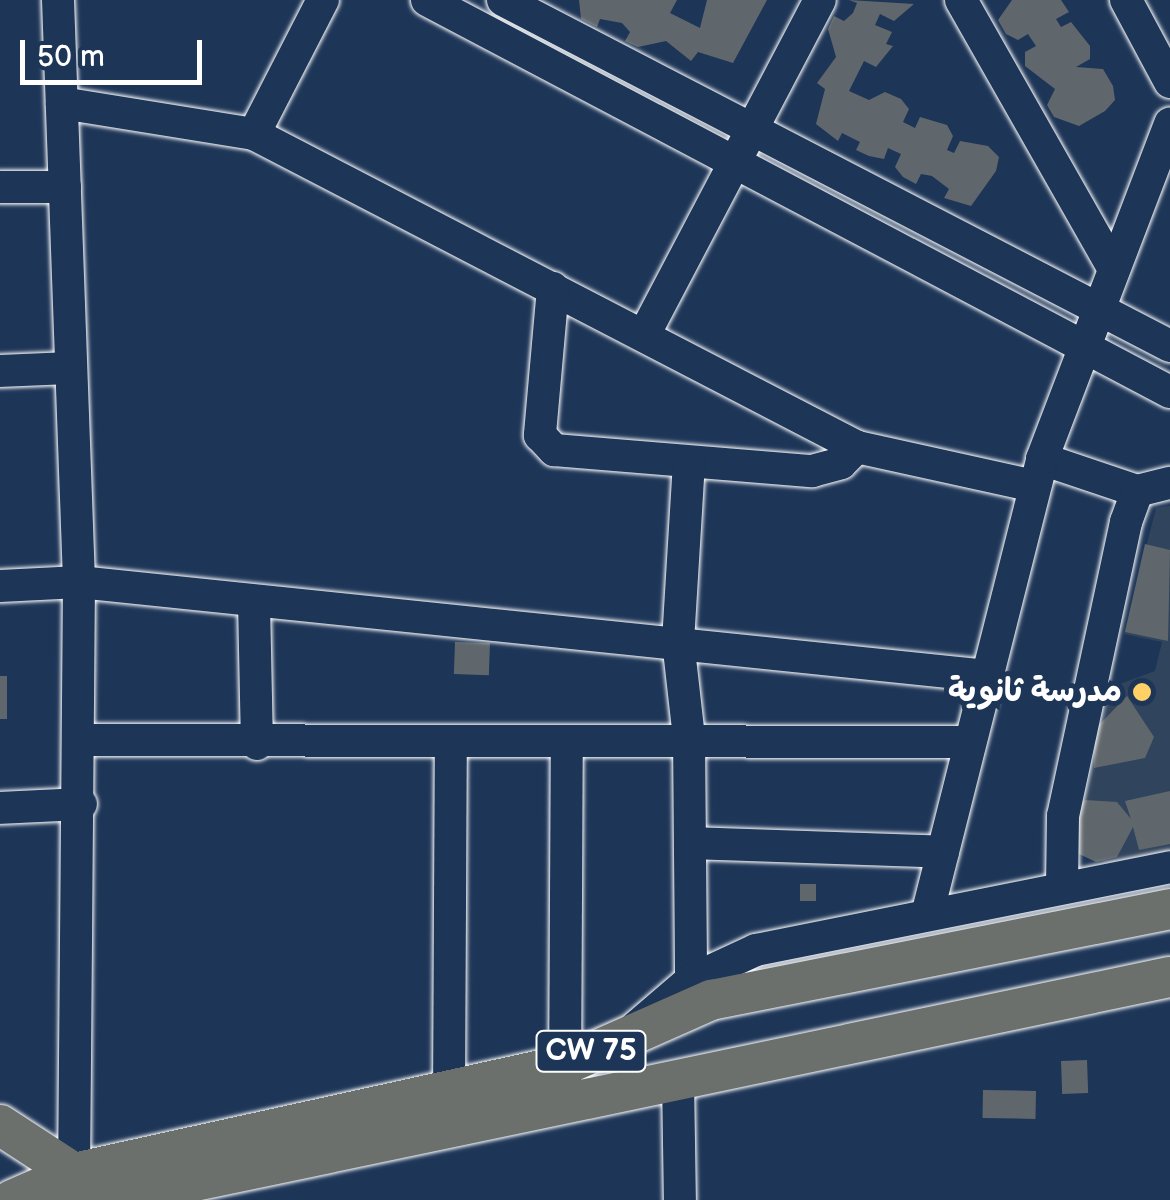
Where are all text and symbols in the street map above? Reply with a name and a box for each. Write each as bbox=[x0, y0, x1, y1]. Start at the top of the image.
scale bar bbox=[25, 20, 208, 82]
text: 50 m bbox=[37, 39, 105, 75]
place label: مدرسة ثانوية bbox=[948, 673, 1122, 711]
marker: مدرسة ثانوية bbox=[1131, 681, 1153, 703]
road number: CW 75 bbox=[534, 1026, 648, 1076]

